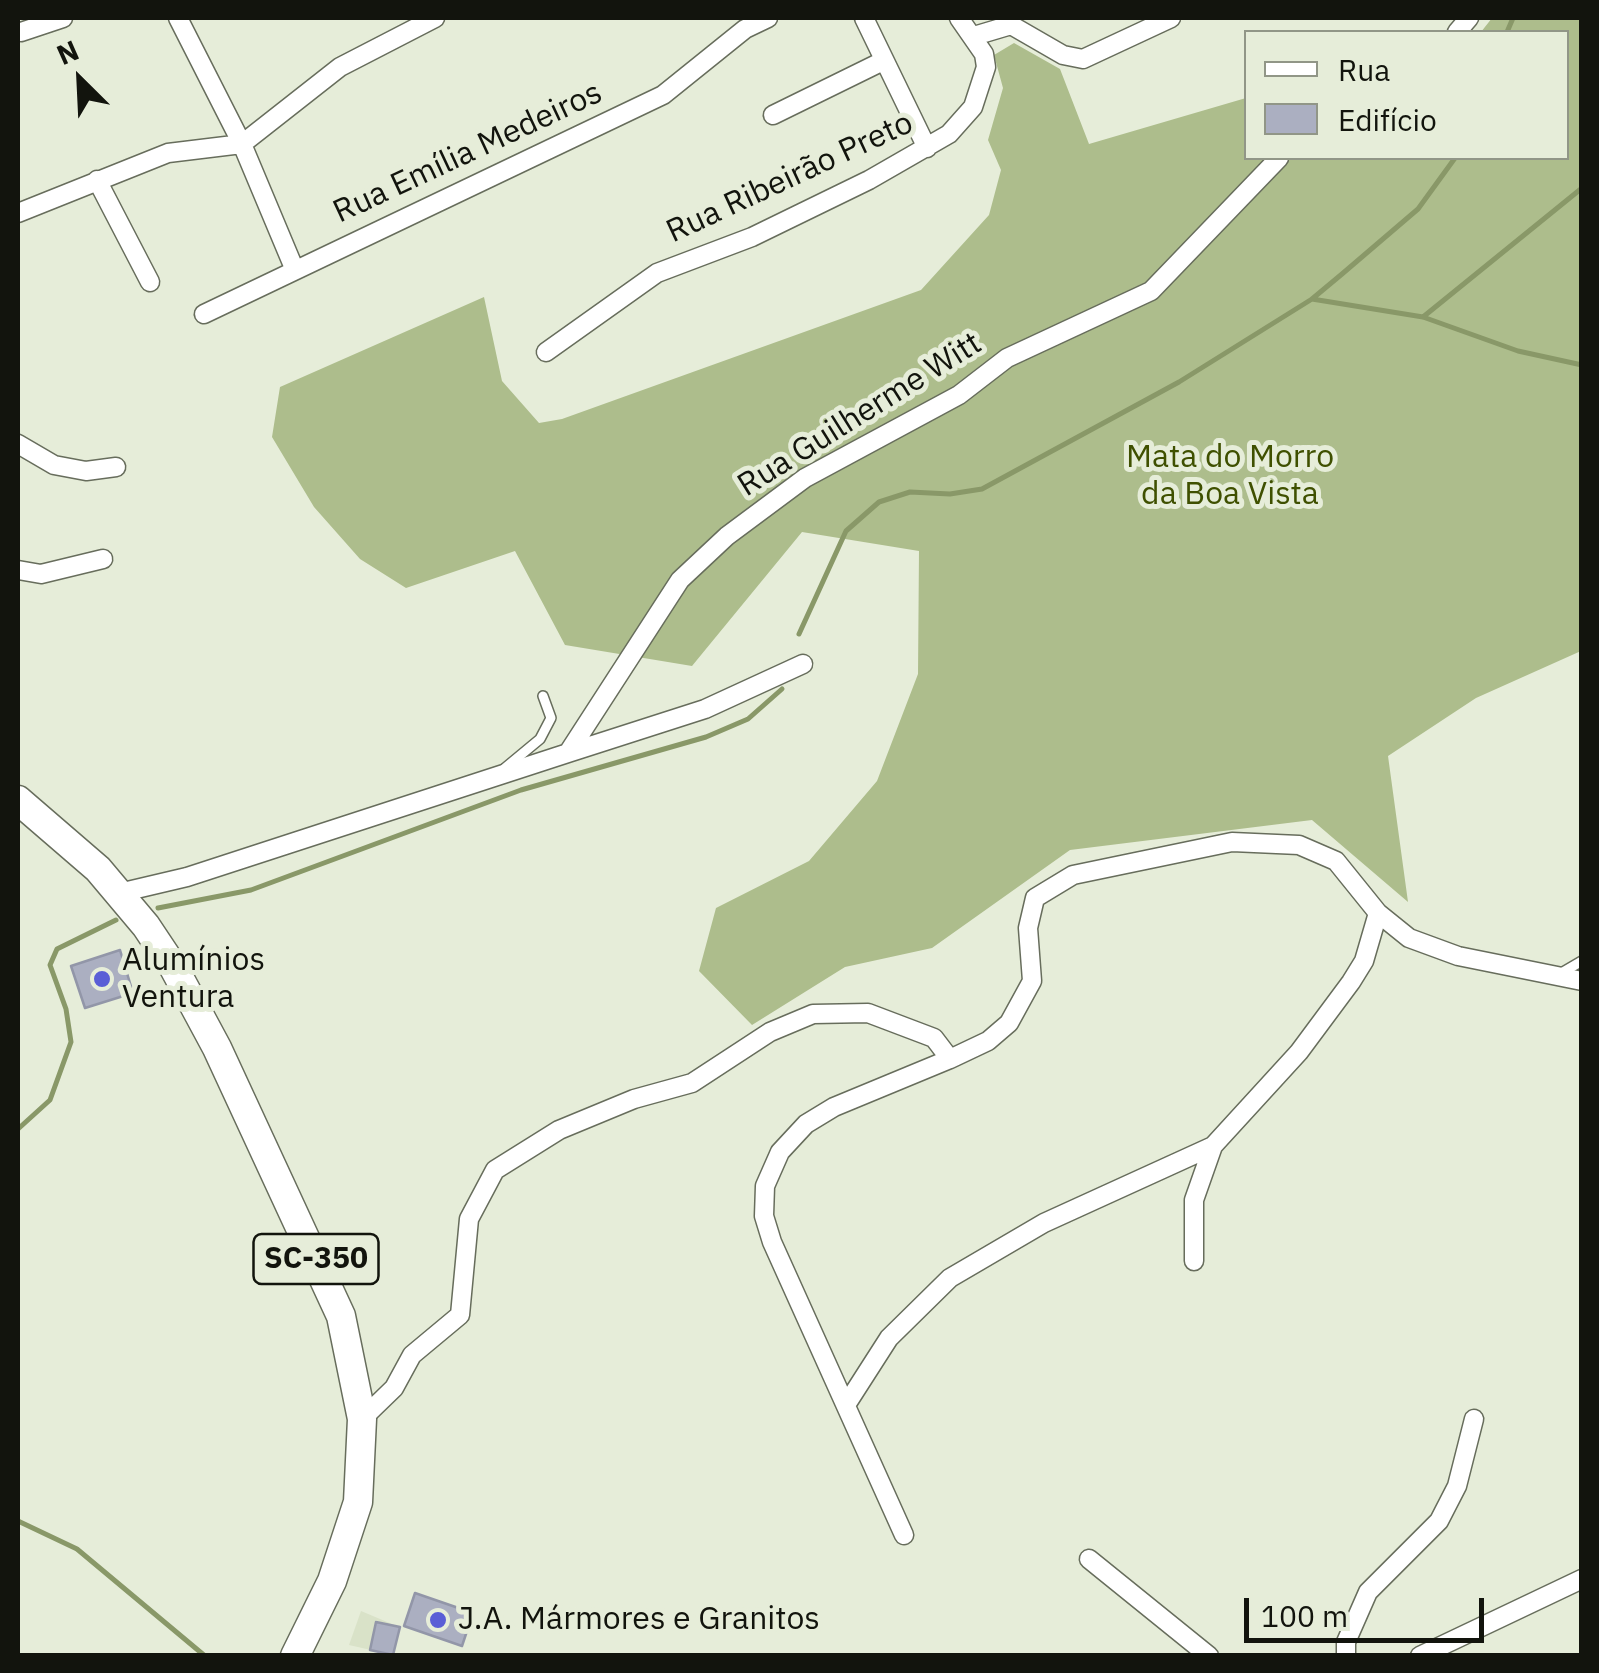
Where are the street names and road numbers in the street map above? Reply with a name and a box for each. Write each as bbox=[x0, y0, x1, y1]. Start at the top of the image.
street label: Rua Emília Medeiros bbox=[328, 74, 608, 232]
street label: Rua Ribeirão Preto bbox=[661, 104, 919, 252]
street label: Rua Guilherme Witt bbox=[731, 325, 989, 505]
road number: SC-350 bbox=[254, 1234, 378, 1284]

